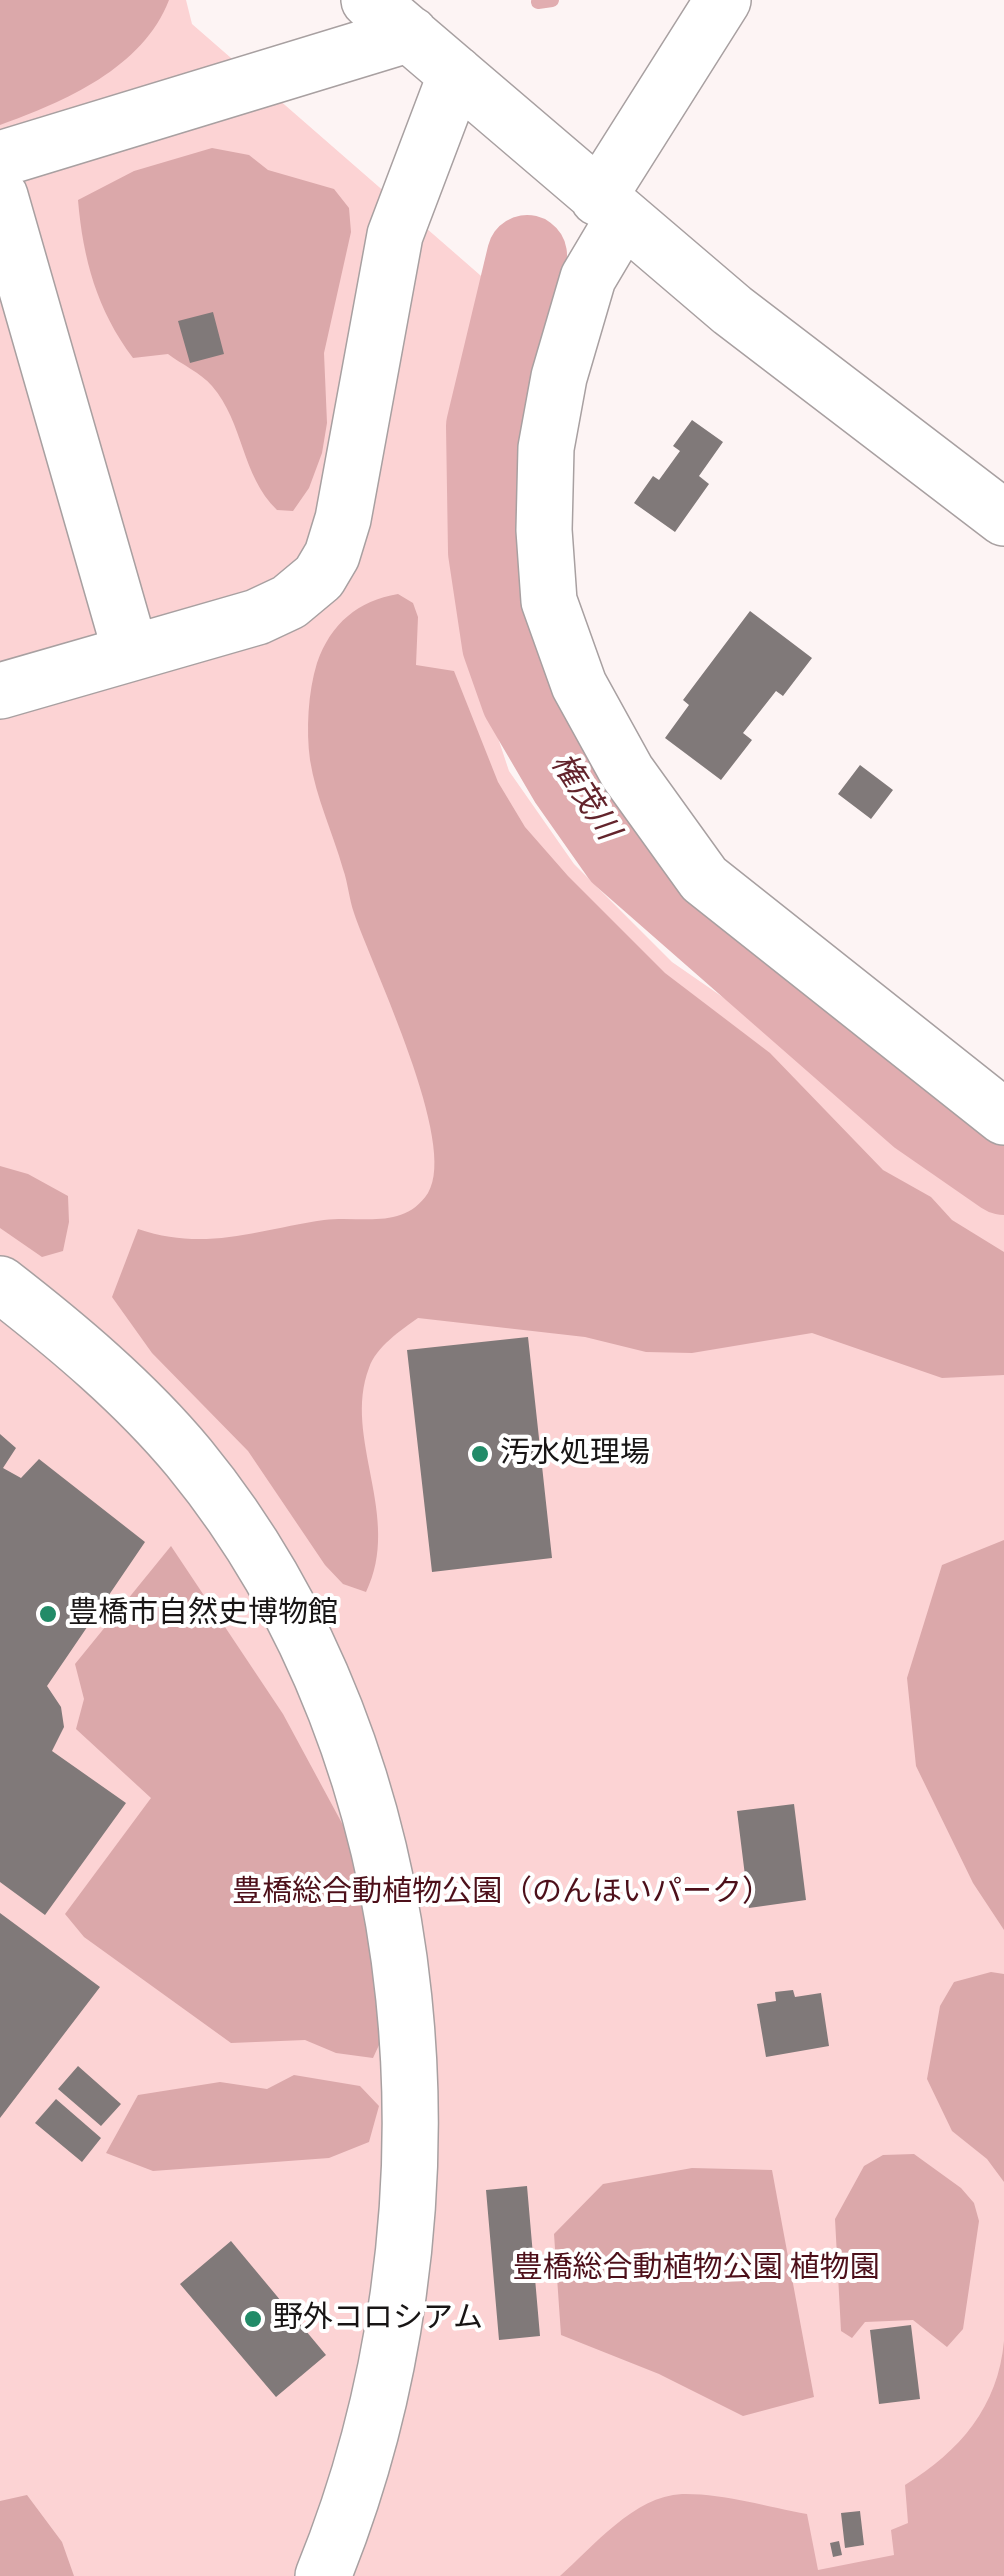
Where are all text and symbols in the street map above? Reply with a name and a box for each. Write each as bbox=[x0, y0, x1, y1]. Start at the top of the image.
water label: 権茂川 bbox=[542, 746, 626, 848]
place label: 汚水処理場 bbox=[500, 1436, 650, 1472]
marker: 汚水処理場 bbox=[469, 1443, 491, 1465]
place label: 豊橋市自然史博物館 bbox=[68, 1596, 338, 1632]
marker: 豊橋市自然史博物館 bbox=[37, 1603, 59, 1625]
park label: 豊橋総合動植物公園（のんほいパーク） bbox=[232, 1875, 772, 1911]
park label: 豊橋総合動植物公園 植物園 bbox=[513, 2251, 879, 2287]
place label: 野外コロシアム bbox=[273, 2301, 483, 2337]
marker: 野外コロシアム bbox=[242, 2308, 264, 2330]

